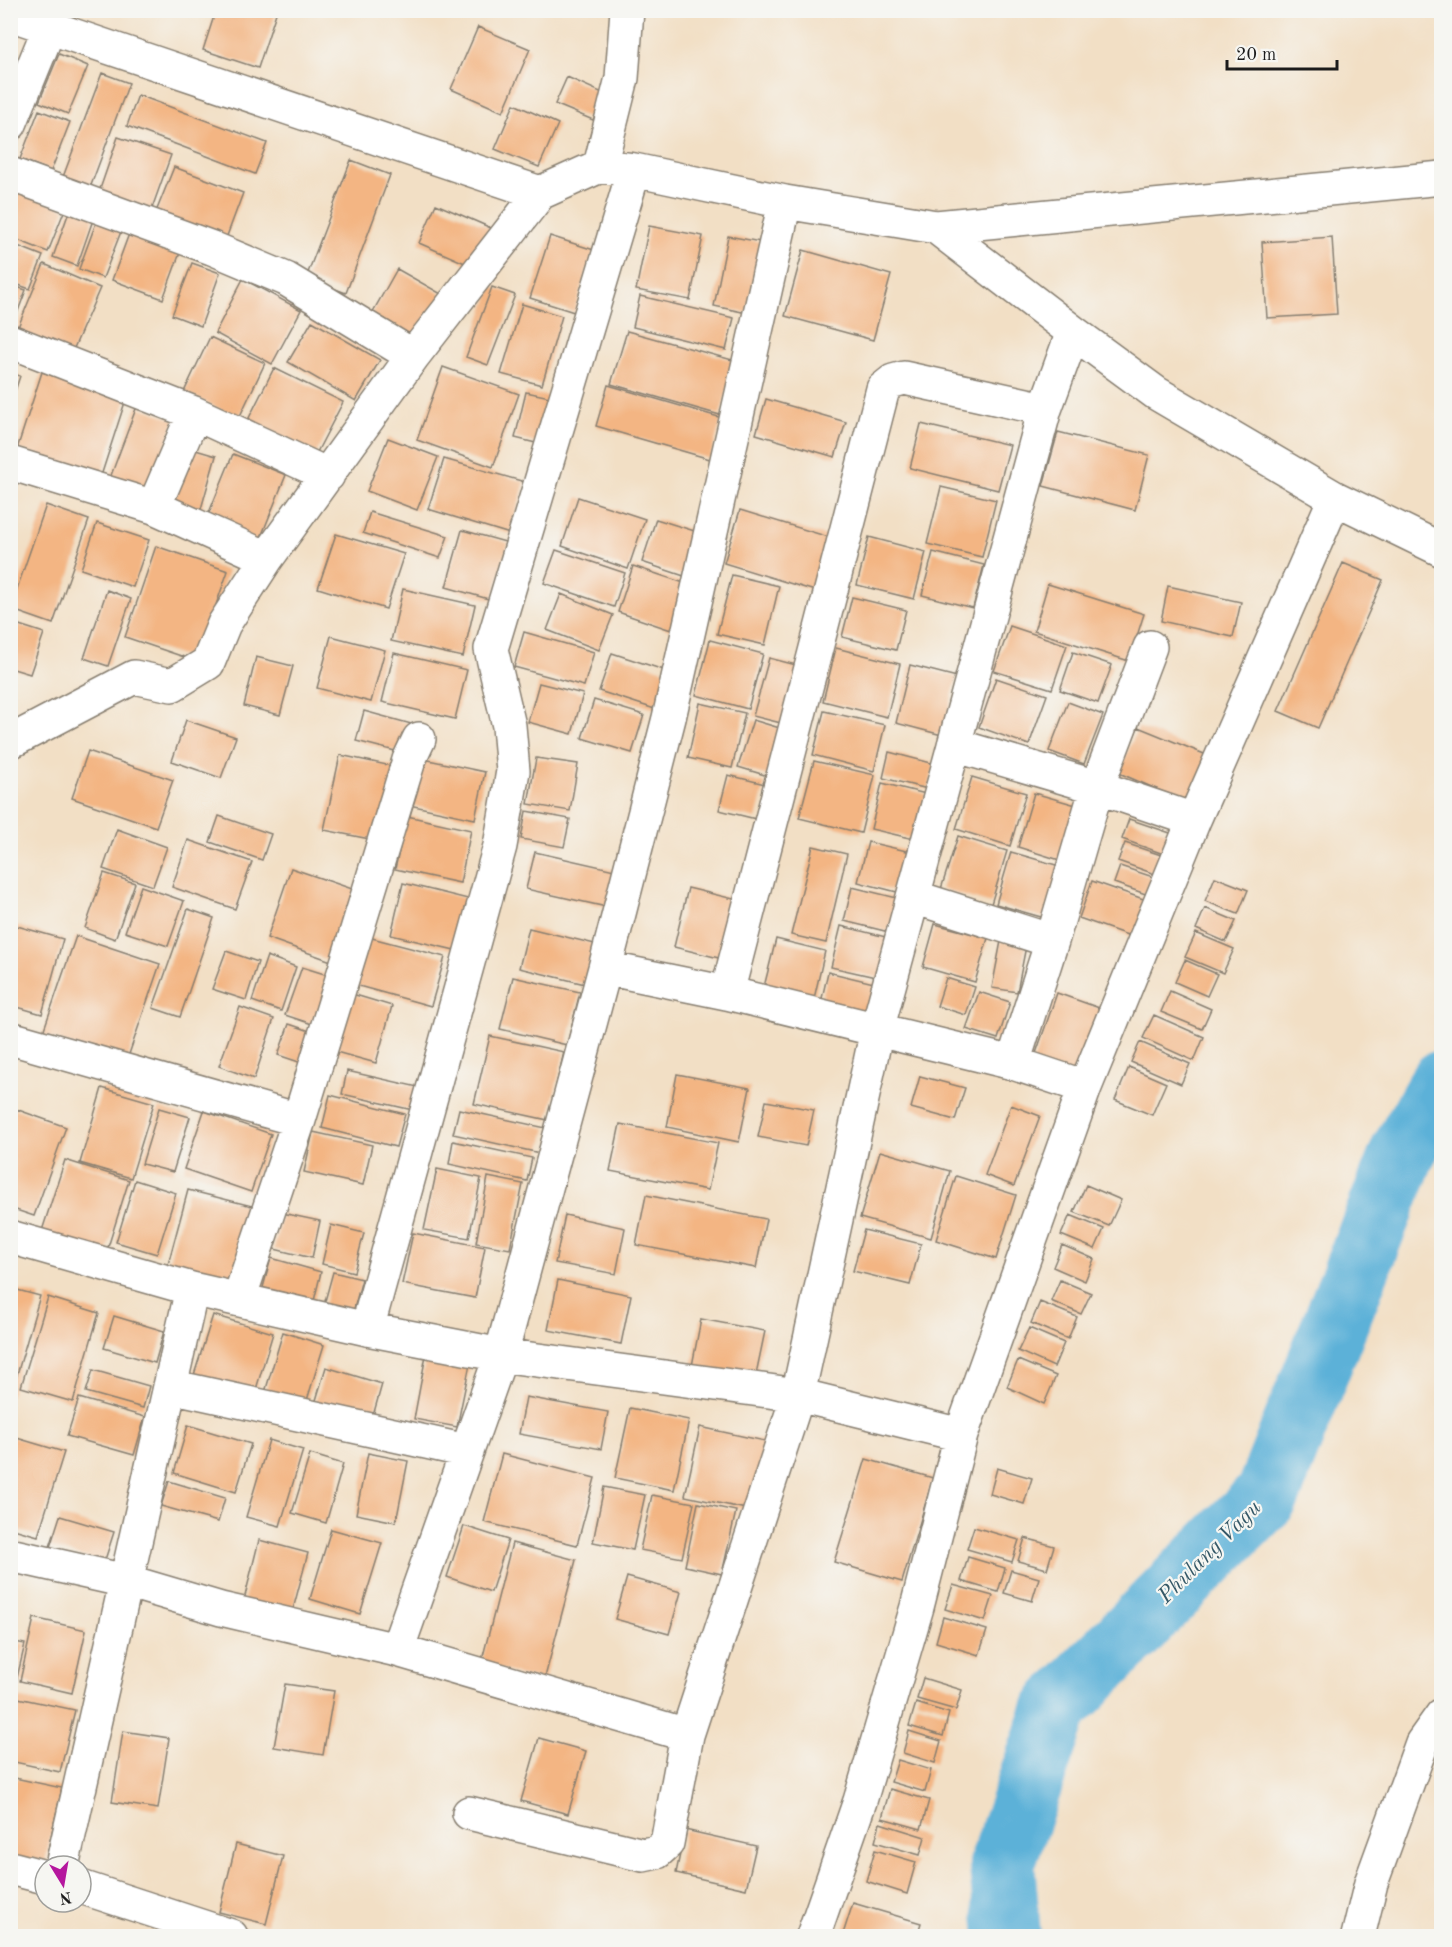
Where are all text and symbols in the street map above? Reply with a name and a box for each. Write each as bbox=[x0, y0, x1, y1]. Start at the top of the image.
scale bar bbox=[1227, 33, 1336, 71]
text: 20 m bbox=[1236, 46, 1276, 64]
water label: Phulang Vagu bbox=[1154, 1496, 1266, 1608]
north arrow bbox=[33, 1854, 93, 1914]
text: N bbox=[57, 1888, 73, 1906]

